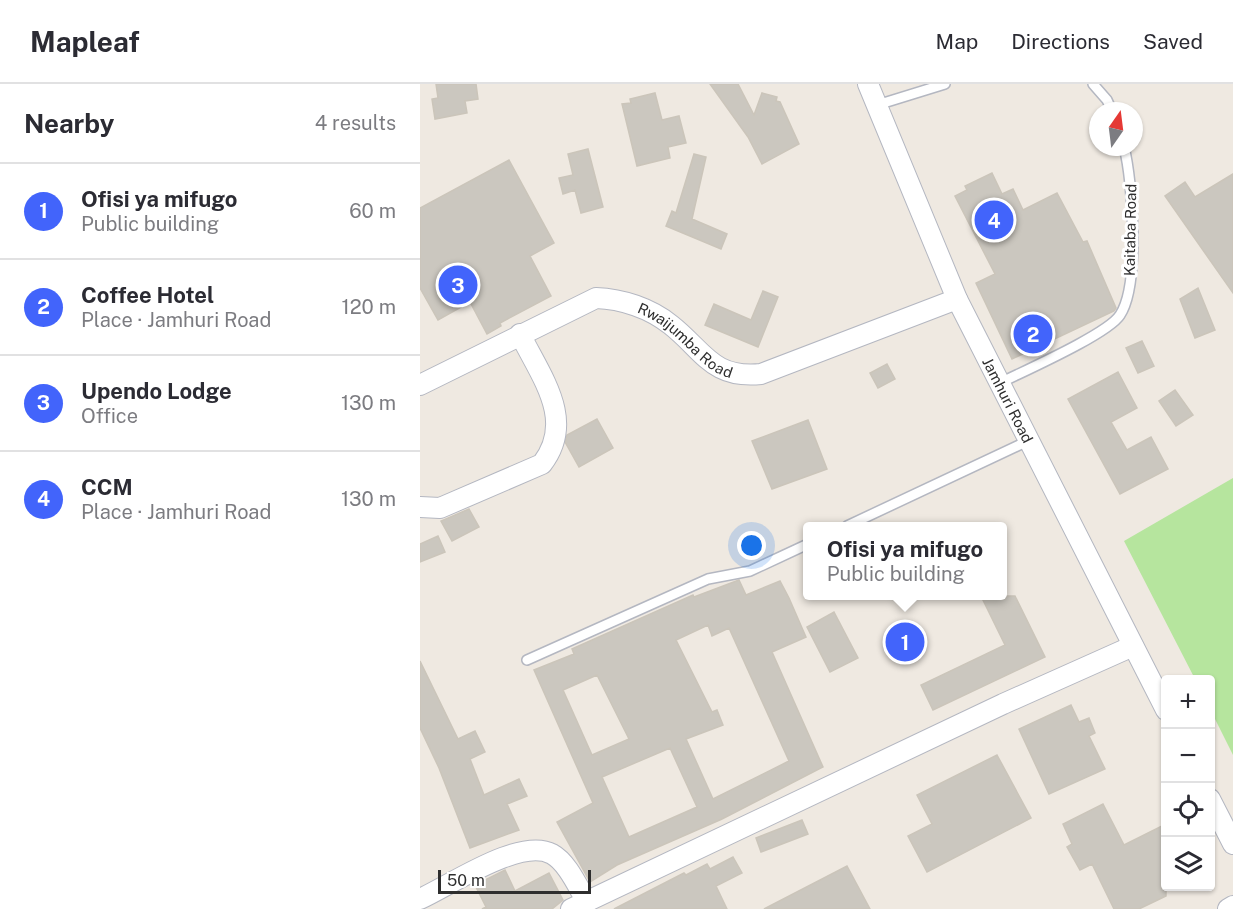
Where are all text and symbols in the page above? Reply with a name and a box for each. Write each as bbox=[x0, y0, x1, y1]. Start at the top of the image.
text: Mapleaf bbox=[30, 25, 140, 58]
text: Map bbox=[936, 29, 978, 54]
text: Directions bbox=[1011, 29, 1110, 54]
text: Saved bbox=[1143, 29, 1203, 54]
north arrow bbox=[1089, 102, 1143, 156]
text: Nearby bbox=[24, 108, 114, 139]
text: 4 results bbox=[315, 111, 396, 135]
street label: Kaitaba Road bbox=[1121, 184, 1139, 276]
text: Ofisi ya mifugo bbox=[81, 186, 237, 212]
pin: 4 bbox=[974, 198, 1014, 242]
text: 1 bbox=[39, 199, 48, 223]
text: 60 m bbox=[349, 199, 396, 223]
text: Public building bbox=[81, 212, 219, 236]
pin: 3 bbox=[438, 262, 477, 308]
text: Coffee Hotel bbox=[81, 282, 214, 308]
text: 2 bbox=[37, 295, 50, 319]
text: 120 m bbox=[342, 295, 396, 319]
street label: Rwaijumba Road bbox=[635, 299, 735, 381]
text: Place · Jamhuri Road bbox=[81, 308, 271, 332]
pin: 2 bbox=[1014, 312, 1052, 356]
street label: Jamhuri Road bbox=[980, 355, 1037, 445]
text: Upendo Lodge bbox=[81, 378, 232, 404]
text: 3 bbox=[37, 391, 50, 415]
text: 130 m bbox=[341, 391, 396, 415]
text: Office bbox=[81, 404, 138, 428]
text: CCM bbox=[81, 474, 133, 500]
text: 4 bbox=[37, 487, 50, 511]
text: 130 m bbox=[341, 487, 396, 511]
text: Place · Jamhuri Road bbox=[81, 500, 271, 524]
popup bbox=[803, 522, 1007, 600]
your location bbox=[737, 531, 766, 560]
text: Ofisi ya mifugo bbox=[827, 536, 983, 562]
text: Public building bbox=[827, 562, 965, 586]
pin: 1 bbox=[886, 620, 924, 664]
map controls bbox=[1161, 675, 1215, 891]
button: + bbox=[1161, 675, 1215, 729]
button: − bbox=[1161, 729, 1215, 783]
button: locate bbox=[1161, 783, 1215, 837]
button: layers bbox=[1161, 837, 1215, 891]
scale bar bbox=[438, 867, 591, 894]
text: 50 m bbox=[447, 871, 485, 890]

